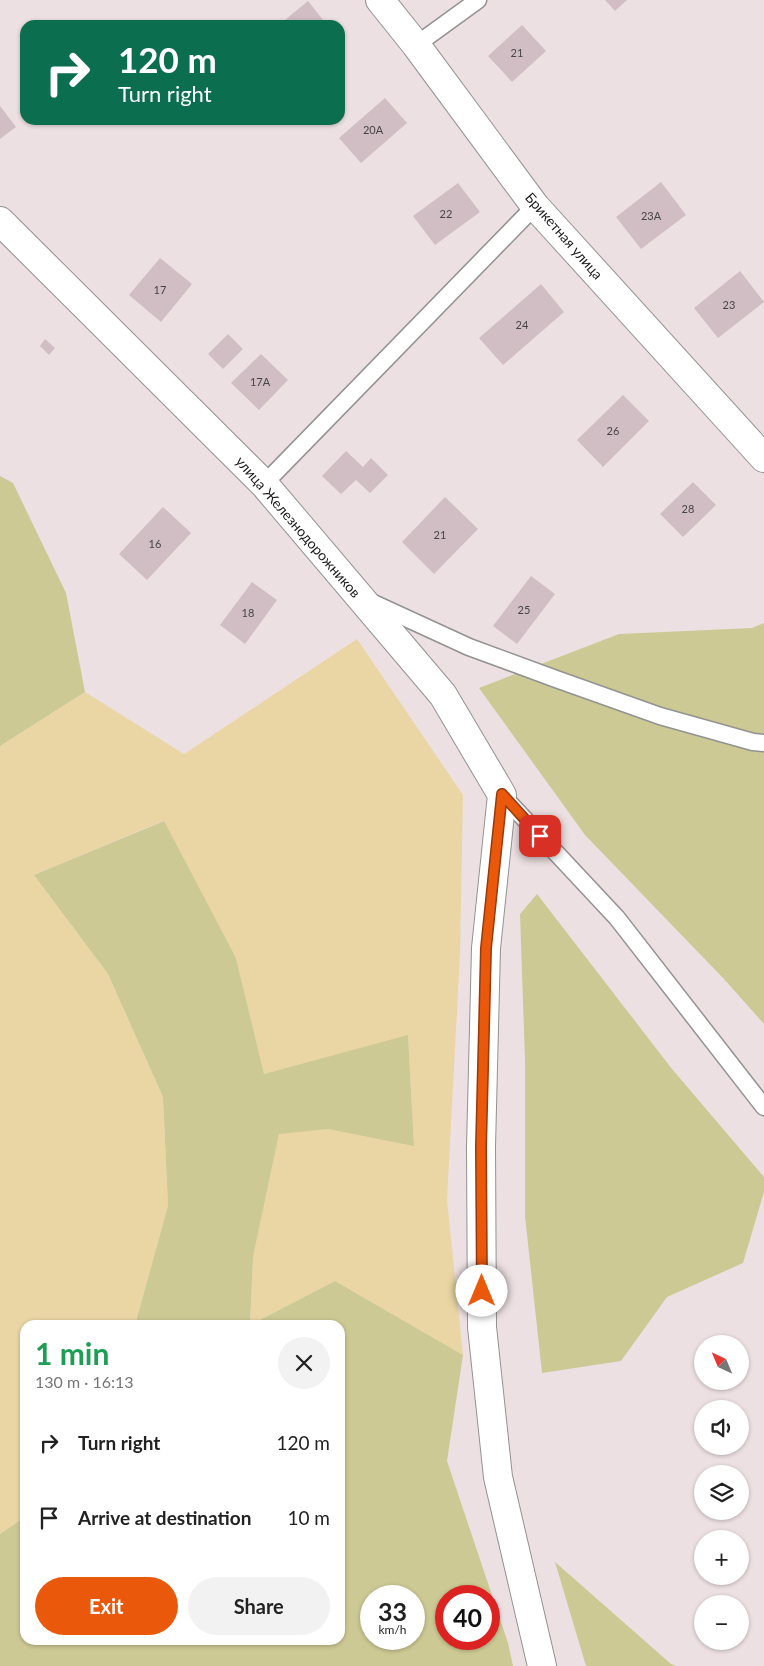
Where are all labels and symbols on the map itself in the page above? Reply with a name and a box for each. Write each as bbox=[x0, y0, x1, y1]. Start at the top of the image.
house number: 21 bbox=[511, 46, 523, 59]
house number: 20А bbox=[363, 123, 384, 136]
street label: Брикетная улица bbox=[522, 189, 607, 283]
house number: 22 bbox=[440, 207, 452, 220]
house number: 23А bbox=[641, 209, 662, 222]
house number: 17 bbox=[154, 283, 166, 296]
house number: 23 bbox=[723, 298, 735, 311]
house number: 24 bbox=[516, 318, 529, 331]
house number: 17А bbox=[250, 375, 271, 388]
house number: 26 bbox=[607, 424, 619, 437]
street label: улица Железнодорожников bbox=[232, 453, 364, 601]
house number: 28 bbox=[682, 502, 694, 515]
house number: 21 bbox=[434, 528, 446, 541]
house number: 16 bbox=[149, 537, 161, 550]
house number: 25 bbox=[518, 603, 530, 616]
house number: 18 bbox=[242, 606, 254, 619]
pin bbox=[519, 815, 561, 857]
position arrow bbox=[455, 1264, 507, 1316]
north arrow bbox=[694, 1335, 749, 1390]
speed limit sign: 40 bbox=[435, 1585, 500, 1650]

